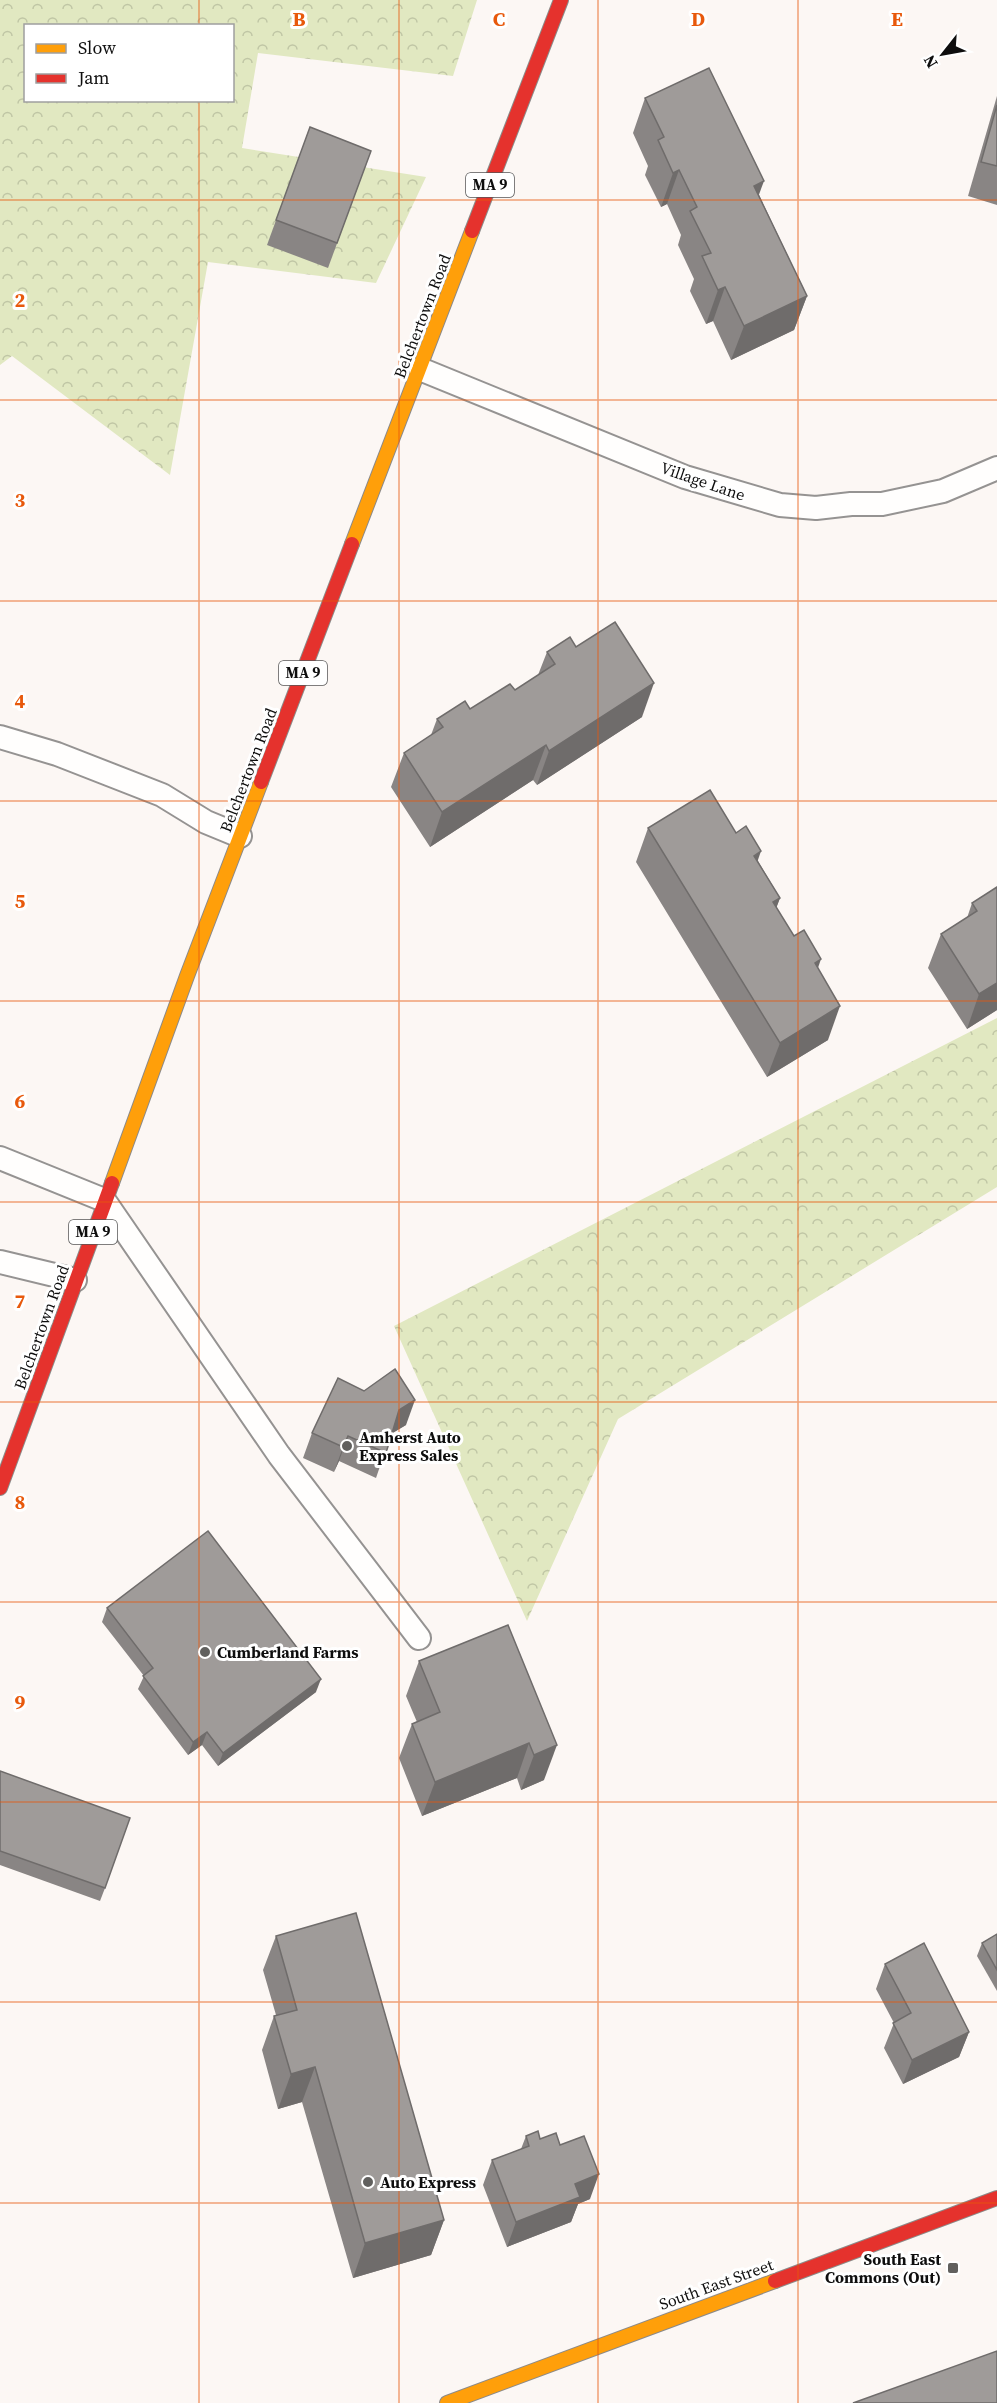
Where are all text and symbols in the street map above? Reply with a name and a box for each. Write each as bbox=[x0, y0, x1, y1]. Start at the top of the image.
text: B bbox=[292, 5, 306, 33]
text: C bbox=[493, 5, 505, 33]
text: D bbox=[691, 5, 705, 33]
text: E bbox=[891, 5, 903, 33]
legend bbox=[24, 24, 234, 102]
north arrow bbox=[913, 24, 973, 84]
text: Slow bbox=[78, 35, 116, 60]
text: N bbox=[918, 51, 943, 72]
text: Jam bbox=[77, 65, 110, 90]
road number: MA 9 bbox=[466, 173, 514, 197]
street label: Belchertown Road bbox=[388, 251, 456, 381]
text: 2 bbox=[15, 286, 26, 314]
street label: Village Lane bbox=[658, 456, 748, 506]
text: 3 bbox=[15, 486, 26, 514]
road number: MA 9 bbox=[279, 661, 327, 685]
text: 4 bbox=[15, 687, 26, 715]
street label: Belchertown Road bbox=[214, 705, 282, 835]
text: 5 bbox=[15, 887, 26, 915]
text: 6 bbox=[15, 1087, 26, 1115]
road number: MA 9 bbox=[69, 1220, 117, 1244]
street label: Belchertown Road bbox=[8, 1262, 74, 1392]
text: 7 bbox=[15, 1287, 26, 1315]
place label: Amherst Auto Express Sales bbox=[359, 1426, 461, 1466]
marker: Amherst Auto Express Sales bbox=[340, 1439, 354, 1453]
text: 8 bbox=[15, 1488, 25, 1516]
place label: Cumberland Farms bbox=[217, 1641, 359, 1663]
marker: Cumberland Farms bbox=[198, 1645, 212, 1659]
text: 9 bbox=[15, 1688, 26, 1716]
place label: Auto Express bbox=[380, 2171, 476, 2193]
marker: Auto Express bbox=[361, 2175, 375, 2189]
place label: South East Commons (Out) bbox=[825, 2248, 941, 2288]
street label: South East Street bbox=[656, 2253, 777, 2315]
marker: South East Commons (Out) bbox=[946, 2261, 960, 2275]

